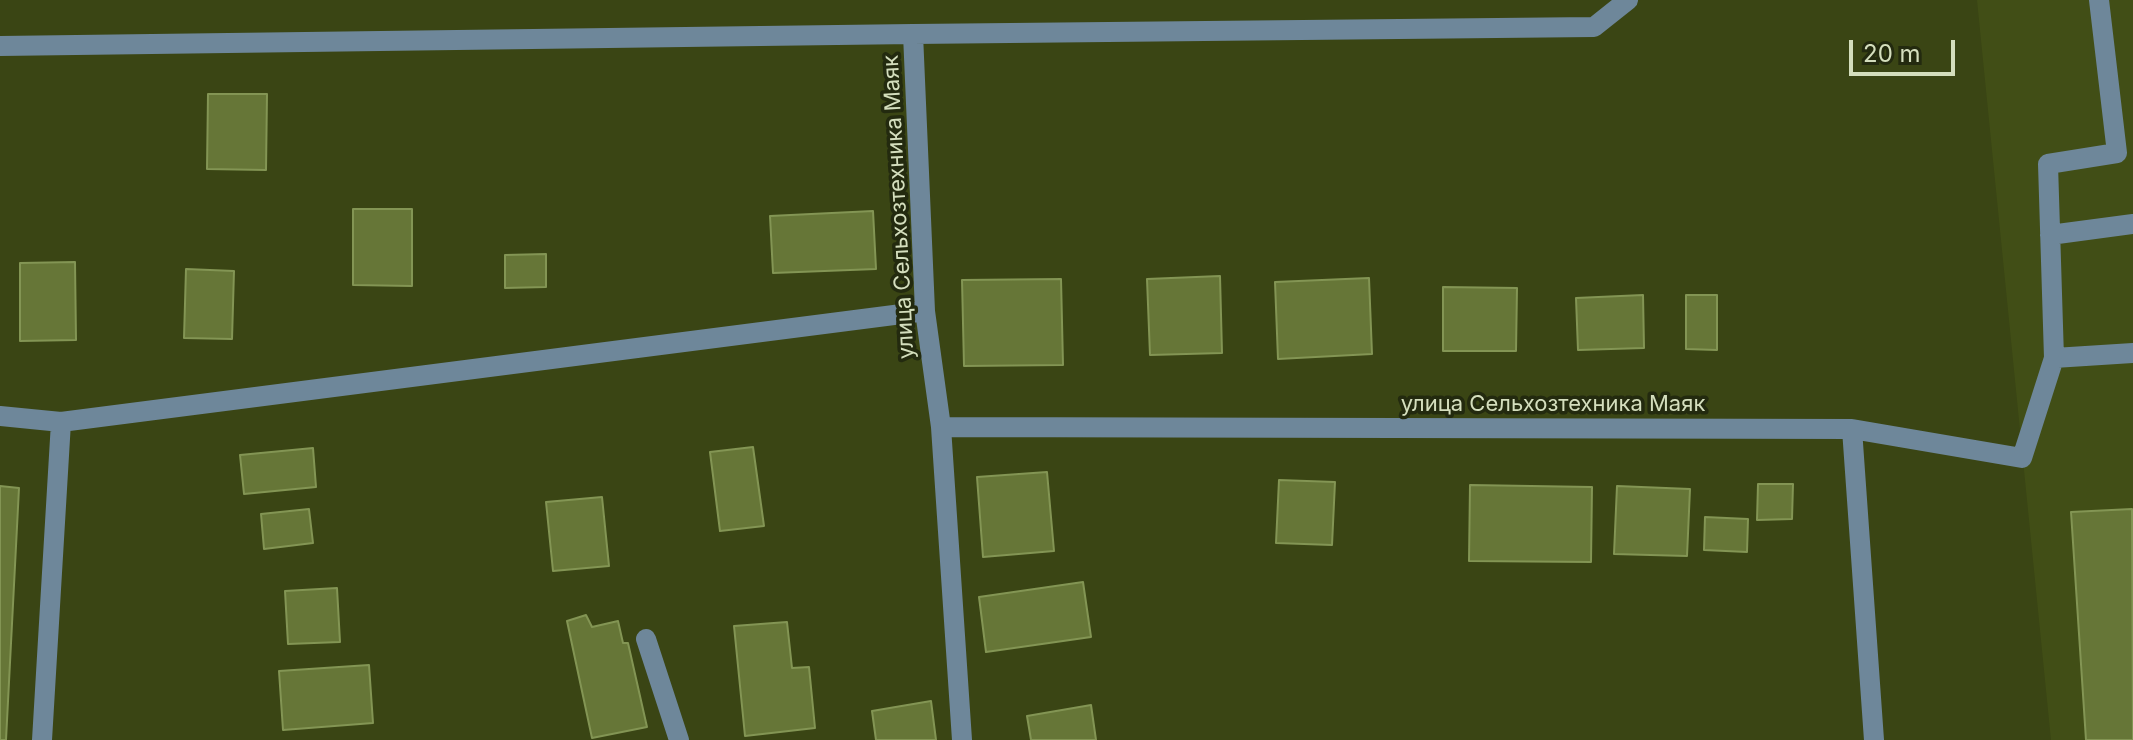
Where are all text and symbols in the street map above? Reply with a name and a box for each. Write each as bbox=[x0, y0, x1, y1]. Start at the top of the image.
scale bar bbox=[1853, 24, 1959, 74]
text: 20 m bbox=[1863, 39, 1921, 68]
street label: улица Сельхозтехника Маяк bbox=[878, 54, 920, 360]
street label: улица Сельхозтехника Маяк bbox=[1401, 391, 1705, 417]

